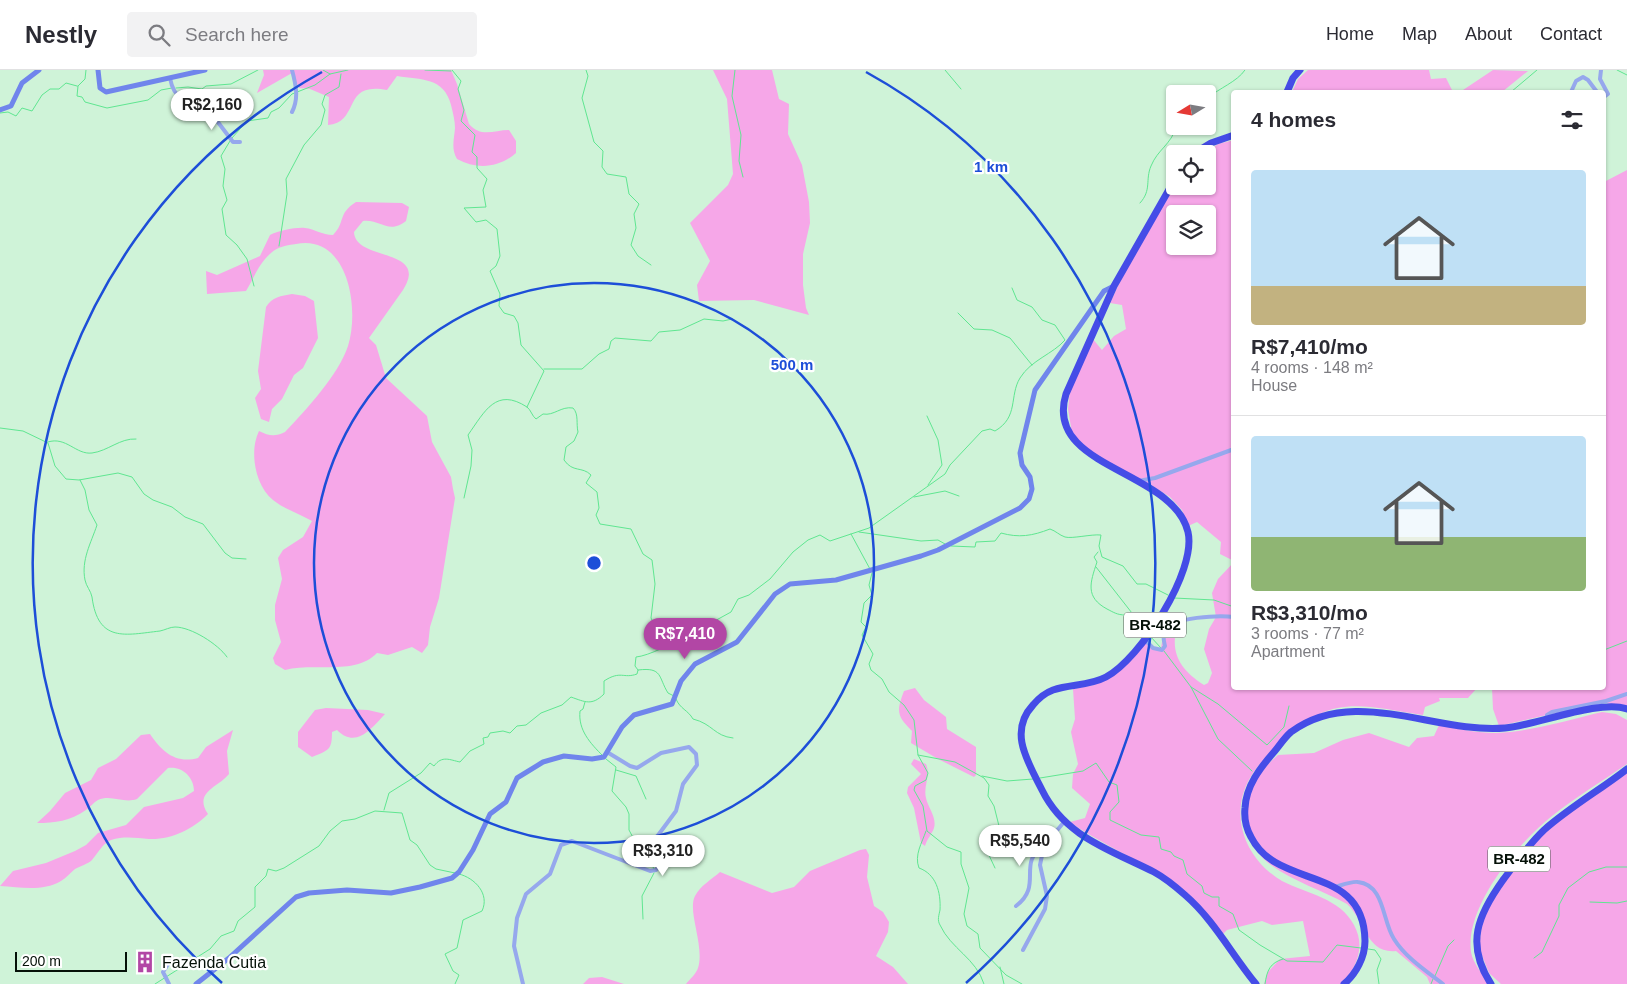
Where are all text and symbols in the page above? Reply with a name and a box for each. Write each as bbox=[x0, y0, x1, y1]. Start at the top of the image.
search box bbox=[127, 12, 477, 57]
text: Nestly bbox=[25, 21, 97, 48]
icon: search bbox=[145, 21, 173, 49]
text: Search here bbox=[185, 24, 289, 45]
text: Home bbox=[1326, 24, 1374, 44]
text: Map bbox=[1402, 24, 1437, 44]
text: About bbox=[1465, 24, 1512, 44]
text: Contact bbox=[1540, 24, 1602, 44]
north arrow bbox=[1166, 85, 1216, 135]
map controls bbox=[1166, 85, 1216, 255]
pin: R$2,160 bbox=[166, 88, 258, 131]
text: R$2,160 bbox=[182, 96, 242, 113]
icon: filters bbox=[1558, 106, 1586, 134]
text: 4 homes bbox=[1251, 108, 1336, 131]
button: locate bbox=[1166, 145, 1216, 195]
text: 1 km bbox=[974, 158, 1008, 175]
icon: home bbox=[1374, 203, 1464, 293]
button: layers bbox=[1166, 205, 1216, 255]
text: R$7,410/mo bbox=[1251, 335, 1368, 358]
text: 500 m bbox=[771, 356, 813, 373]
text: 4 rooms · 148 m² bbox=[1251, 359, 1373, 376]
text: House bbox=[1251, 377, 1297, 394]
icon: home bbox=[1374, 468, 1464, 558]
centre of rings bbox=[585, 554, 603, 572]
text: R$3,310/mo bbox=[1251, 601, 1368, 624]
road number: BR-482 bbox=[1124, 612, 1186, 638]
pin: R$7,410 bbox=[639, 618, 731, 660]
text: R$7,410 bbox=[655, 625, 715, 642]
text: 3 rooms · 77 m² bbox=[1251, 625, 1364, 642]
text: Apartment bbox=[1251, 643, 1325, 660]
pin: R$5,540 bbox=[974, 824, 1066, 867]
text: R$5,540 bbox=[990, 832, 1050, 849]
pin: R$3,310 bbox=[617, 834, 709, 877]
text: R$3,310 bbox=[633, 842, 693, 859]
road number: BR-482 bbox=[1488, 846, 1550, 872]
scale bar bbox=[15, 949, 128, 972]
building icon: Fazenda Cutia bbox=[132, 949, 158, 975]
text: 200 m bbox=[22, 953, 61, 969]
place label: Fazenda Cutia bbox=[162, 954, 266, 971]

